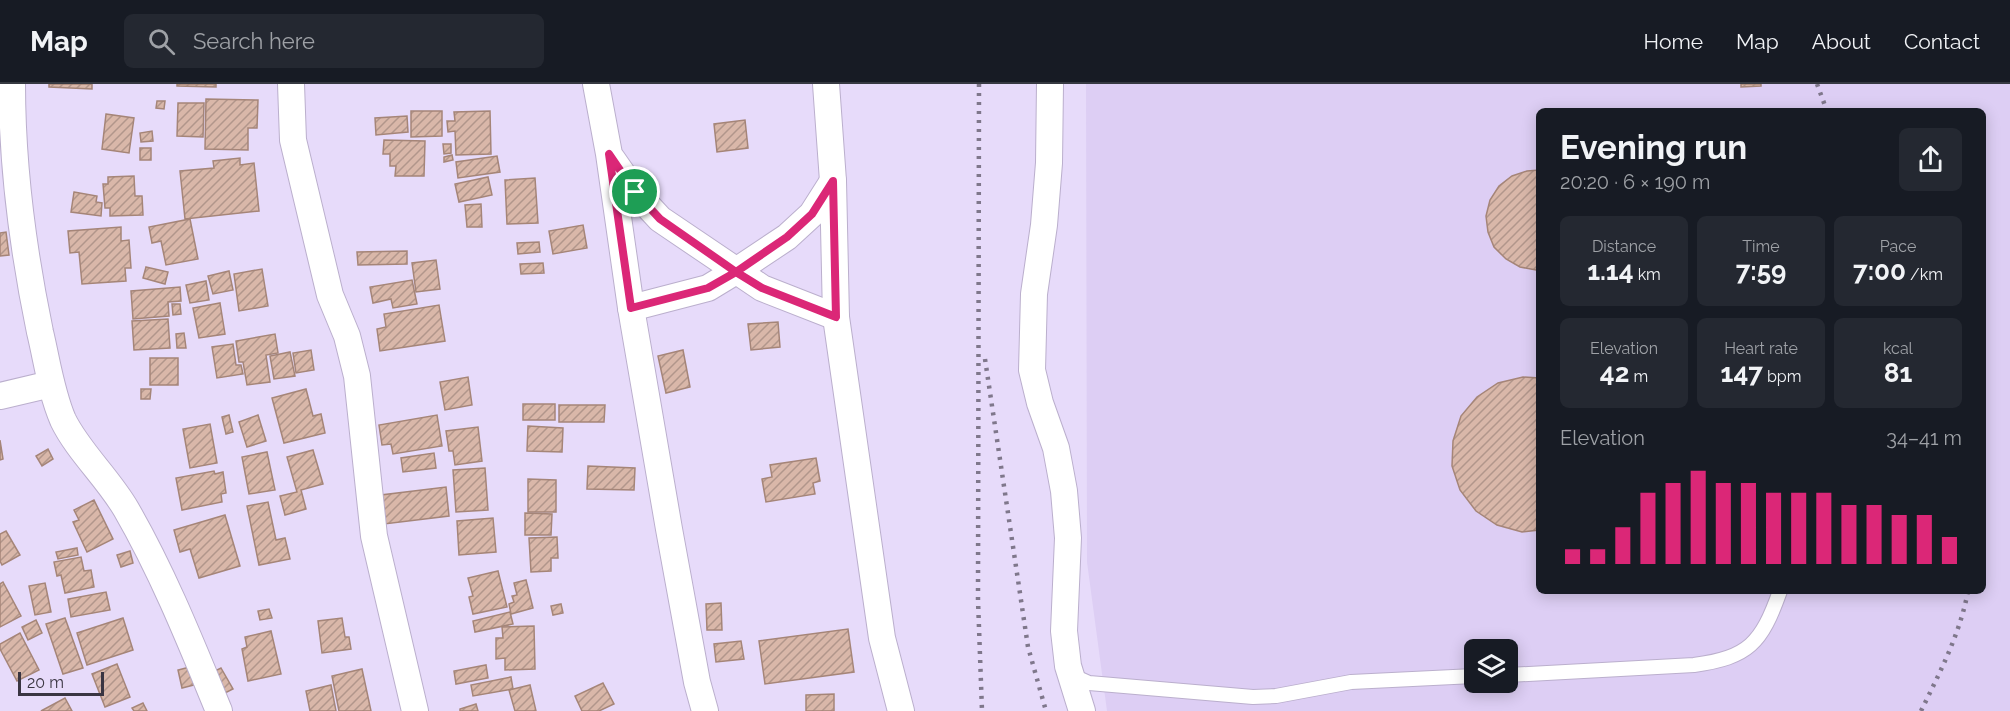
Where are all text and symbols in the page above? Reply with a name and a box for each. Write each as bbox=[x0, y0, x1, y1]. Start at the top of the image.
search box bbox=[124, 14, 544, 68]
text: Map bbox=[30, 25, 88, 58]
icon: search bbox=[145, 25, 178, 58]
text: Search here bbox=[193, 28, 315, 54]
text: Home bbox=[1644, 29, 1703, 54]
text: Map bbox=[1736, 29, 1779, 54]
text: About bbox=[1812, 29, 1871, 54]
text: Contact bbox=[1904, 29, 1980, 54]
text: Evening run bbox=[1560, 128, 1747, 167]
button: share bbox=[1899, 128, 1962, 191]
pin bbox=[609, 166, 660, 217]
text: 20:20 · 6 × 190 m bbox=[1560, 170, 1710, 194]
icon: arrive bbox=[618, 175, 651, 208]
text: Distance bbox=[1592, 237, 1656, 256]
text: Time bbox=[1742, 237, 1780, 256]
text: Pace bbox=[1880, 237, 1916, 256]
text: 1.14 bbox=[1587, 256, 1634, 286]
text: 7:59 bbox=[1736, 256, 1786, 286]
text: 7:00 bbox=[1853, 256, 1906, 286]
text: km bbox=[1634, 265, 1661, 284]
text: /km bbox=[1906, 265, 1943, 284]
text: Elevation bbox=[1590, 339, 1658, 358]
text: Heart rate bbox=[1724, 339, 1798, 358]
text: kcal bbox=[1883, 339, 1913, 358]
text: 42 bbox=[1600, 358, 1629, 388]
text: 147 bbox=[1721, 358, 1763, 388]
text: 81 bbox=[1884, 358, 1912, 388]
text: m bbox=[1629, 367, 1648, 386]
text: bpm bbox=[1763, 367, 1801, 386]
text: Elevation bbox=[1560, 426, 1645, 450]
text: 34–41 m bbox=[1886, 426, 1962, 450]
map controls bbox=[1464, 639, 1518, 693]
button: layers bbox=[1464, 639, 1518, 693]
scale bar bbox=[18, 669, 104, 696]
text: 20 m bbox=[27, 673, 64, 692]

